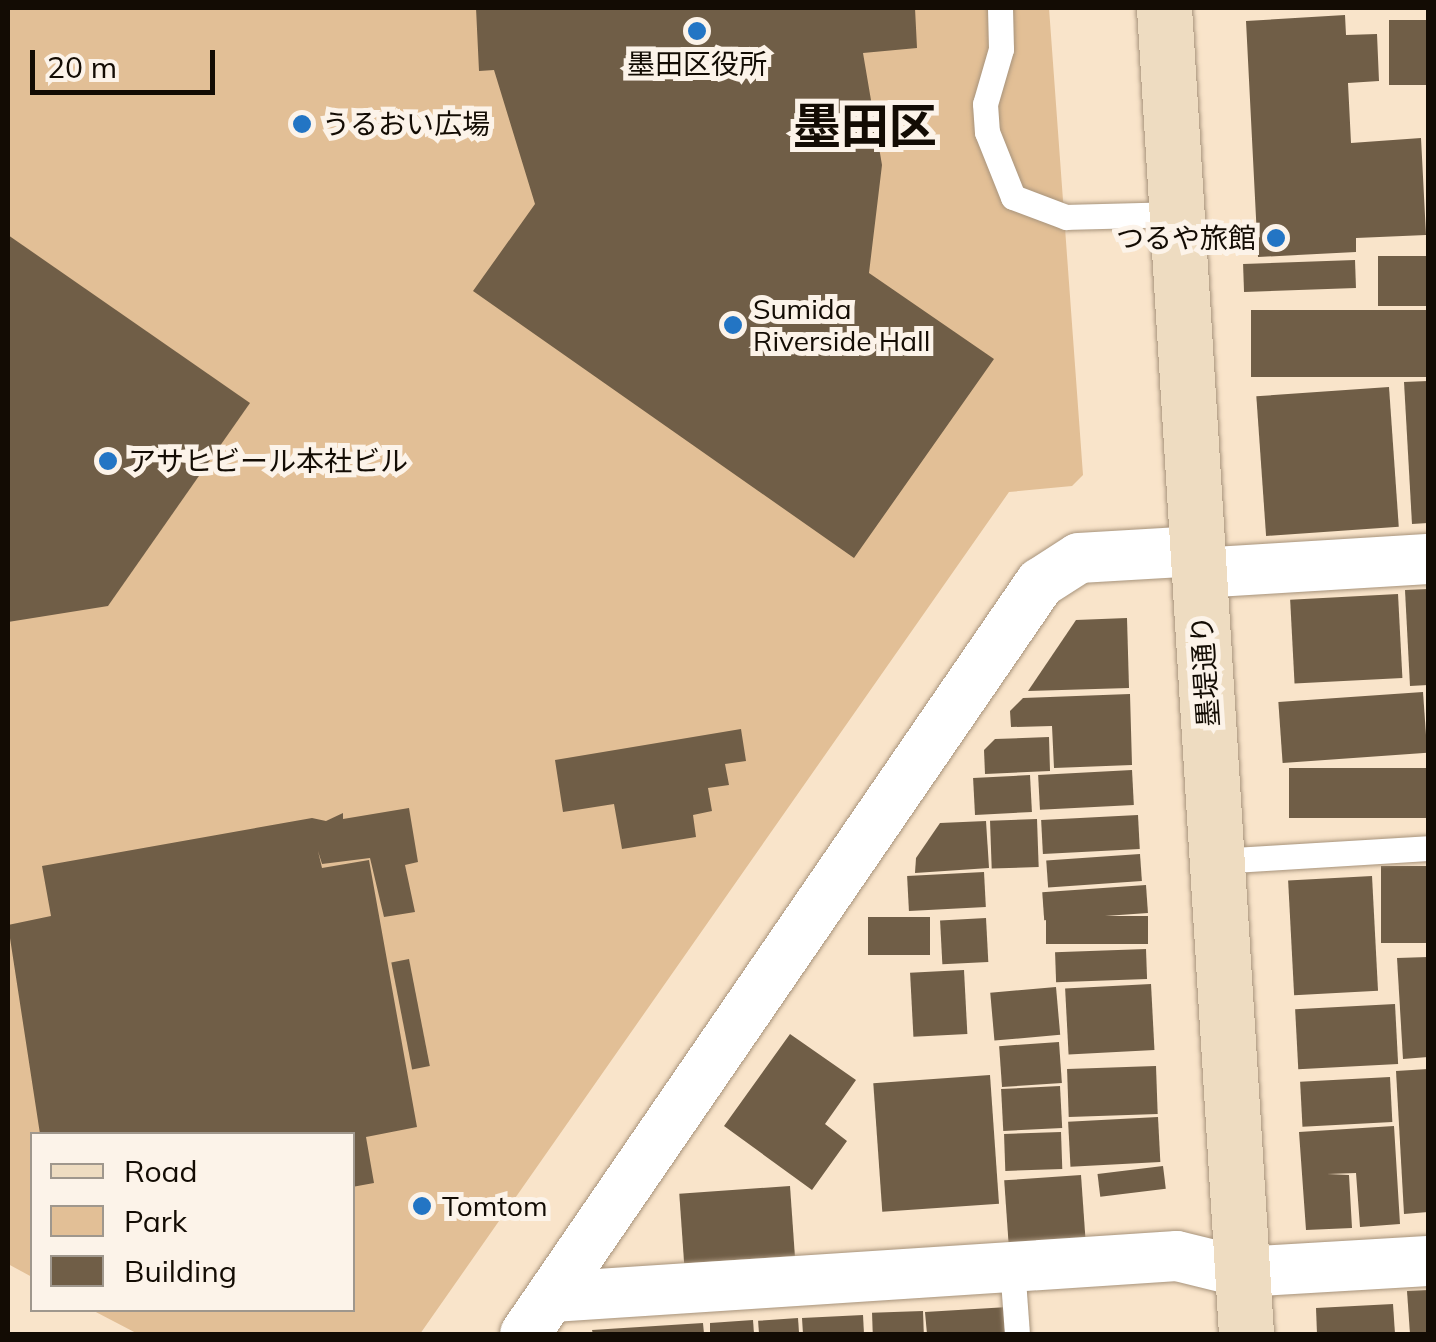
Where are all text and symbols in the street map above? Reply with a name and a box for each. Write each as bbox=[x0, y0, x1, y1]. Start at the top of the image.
marker: 墨田区役所 bbox=[686, 20, 708, 42]
scale bar bbox=[35, 30, 220, 92]
place label: 墨田区役所 bbox=[627, 47, 767, 81]
text: 20 m bbox=[47, 48, 117, 86]
district label: 墨田区 bbox=[793, 97, 937, 155]
place label: うるおい広場 bbox=[322, 107, 490, 141]
marker: うるおい広場 bbox=[291, 113, 313, 135]
place label: つるや旅館 bbox=[1116, 221, 1256, 255]
marker: つるや旅館 bbox=[1265, 227, 1287, 249]
place label: Sumida Riverside Hall bbox=[753, 292, 930, 358]
marker: Sumida Riverside Hall bbox=[722, 314, 744, 336]
place label: アサヒビール本社ビル bbox=[128, 444, 408, 478]
marker: アサヒビール本社ビル bbox=[97, 450, 119, 472]
street label: 墨堤通り bbox=[1184, 614, 1226, 728]
legend bbox=[30, 1132, 355, 1312]
text: Road bbox=[124, 1152, 198, 1190]
place label: Tomtom bbox=[442, 1189, 548, 1223]
marker: Tomtom bbox=[411, 1195, 433, 1217]
text: Park bbox=[124, 1202, 187, 1240]
text: Building bbox=[124, 1252, 237, 1290]

